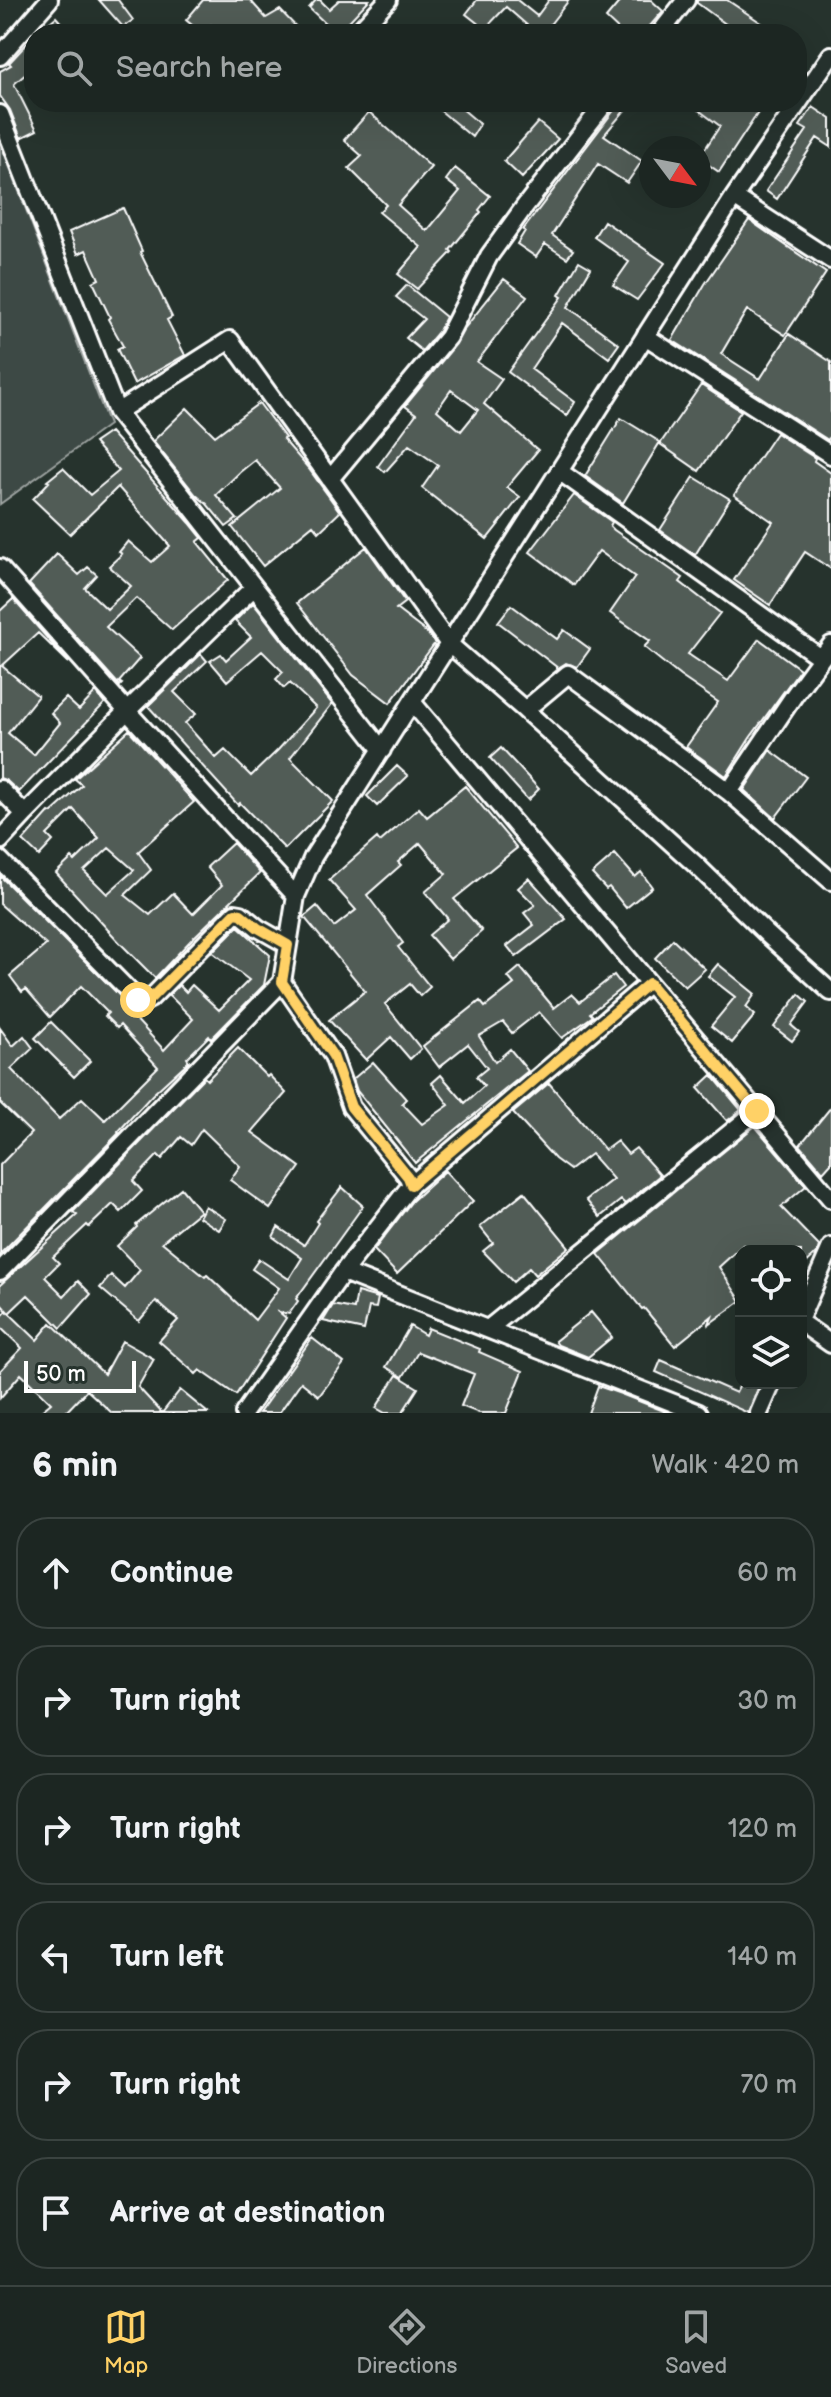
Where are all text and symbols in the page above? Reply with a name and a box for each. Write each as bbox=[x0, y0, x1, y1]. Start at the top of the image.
search box bbox=[24, 24, 807, 112]
icon: search bbox=[52, 46, 96, 90]
text: Search here bbox=[116, 50, 282, 86]
north arrow bbox=[639, 136, 711, 208]
route start bbox=[120, 982, 156, 1018]
route end bbox=[739, 1093, 775, 1129]
map controls bbox=[735, 1245, 807, 1389]
button: locate bbox=[735, 1245, 807, 1317]
button: layers bbox=[735, 1317, 807, 1389]
scale bar bbox=[24, 1357, 136, 1393]
text: 50 m bbox=[36, 1361, 86, 1388]
text: 6 min bbox=[32, 1445, 118, 1486]
text: Walk · 420 m bbox=[652, 1450, 799, 1481]
icon: ahead bbox=[34, 1551, 78, 1595]
text: Continue bbox=[110, 1555, 233, 1591]
text: 60 m bbox=[737, 1558, 797, 1589]
icon: right bbox=[34, 1679, 78, 1723]
text: Turn right bbox=[110, 1683, 241, 1719]
text: 30 m bbox=[737, 1686, 797, 1717]
icon: right bbox=[34, 1807, 78, 1851]
text: Turn right bbox=[110, 1811, 241, 1847]
text: 120 m bbox=[728, 1814, 797, 1845]
icon: left bbox=[34, 1935, 78, 1979]
text: Turn left bbox=[110, 1939, 224, 1975]
text: 140 m bbox=[727, 1942, 797, 1973]
icon: right bbox=[34, 2063, 78, 2107]
text: Turn right bbox=[110, 2067, 241, 2103]
text: 70 m bbox=[740, 2070, 797, 2101]
icon: arrive bbox=[34, 2191, 78, 2235]
text: Arrive at destination bbox=[110, 2195, 386, 2231]
tab: Map bbox=[104, 2305, 148, 2380]
tab: Directions bbox=[356, 2305, 457, 2380]
tab: Saved bbox=[665, 2305, 727, 2380]

